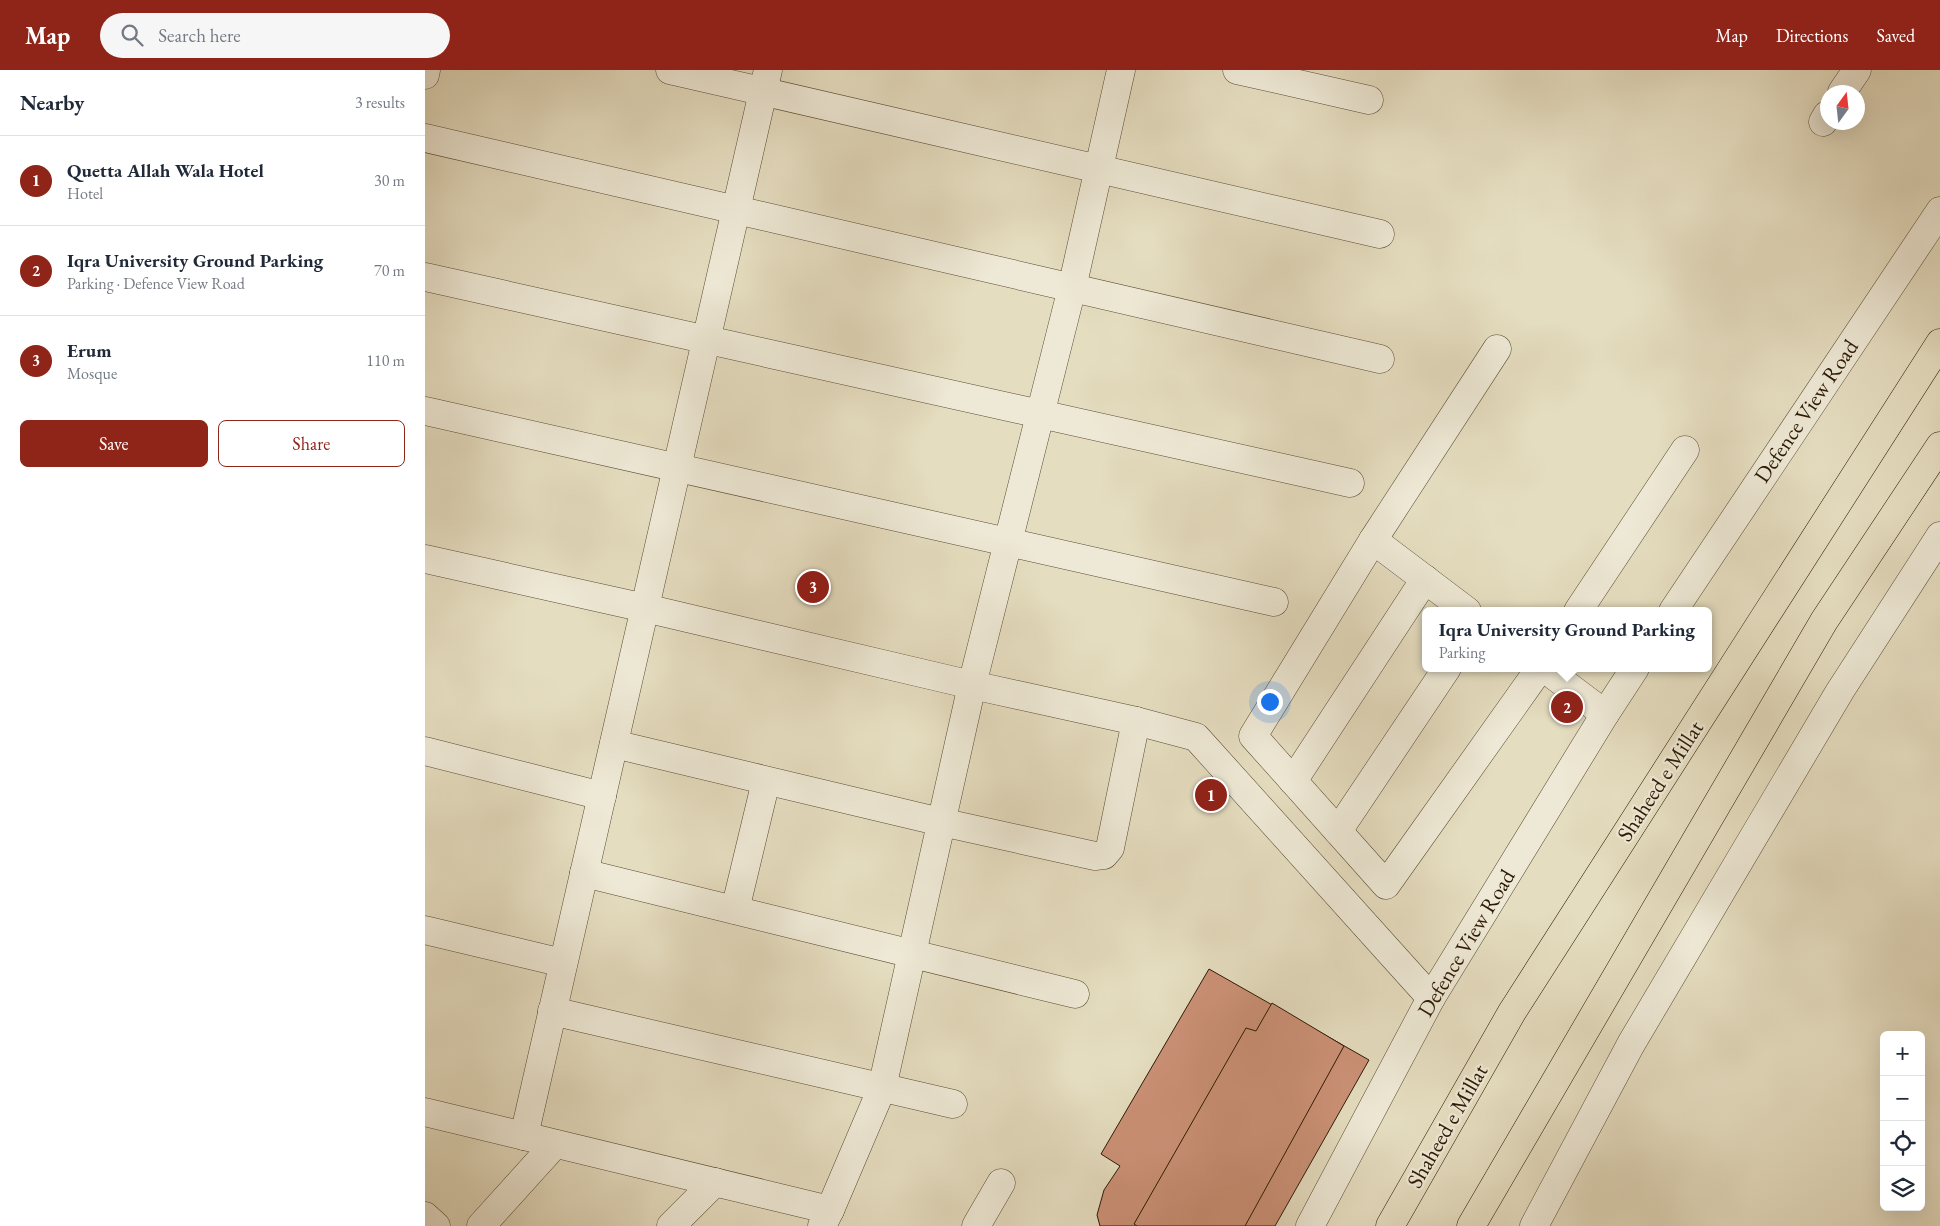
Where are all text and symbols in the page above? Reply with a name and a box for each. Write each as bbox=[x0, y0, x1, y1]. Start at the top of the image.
search box bbox=[100, 13, 450, 58]
text: Map bbox=[25, 20, 70, 51]
icon: search bbox=[118, 21, 146, 49]
text: Search here bbox=[158, 23, 241, 48]
text: Map bbox=[1716, 24, 1748, 47]
text: Directions bbox=[1776, 24, 1848, 47]
text: Saved bbox=[1876, 24, 1915, 47]
north arrow bbox=[1820, 85, 1865, 130]
text: Nearby bbox=[20, 89, 84, 116]
text: 3 results bbox=[355, 92, 405, 113]
text: Quetta Allah Wala Hotel bbox=[67, 158, 264, 183]
text: 1 bbox=[32, 170, 40, 191]
text: 30 m bbox=[374, 170, 405, 191]
text: Hotel bbox=[67, 183, 103, 204]
text: Iqra University Ground Parking bbox=[67, 248, 323, 273]
text: 2 bbox=[32, 260, 40, 281]
text: 70 m bbox=[374, 260, 405, 281]
text: Parking · Defence View Road bbox=[67, 273, 245, 294]
street label: Defence View Road bbox=[1747, 333, 1865, 488]
text: Erum bbox=[67, 338, 112, 363]
text: 3 bbox=[32, 350, 40, 371]
text: 110 m bbox=[366, 350, 405, 371]
text: Mosque bbox=[67, 363, 117, 384]
button: Save bbox=[20, 420, 208, 467]
button: Share bbox=[218, 420, 405, 467]
pin: 3 bbox=[797, 568, 829, 606]
popup bbox=[1422, 607, 1712, 672]
text: Iqra University Ground Parking bbox=[1439, 617, 1695, 642]
text: Parking bbox=[1439, 642, 1485, 663]
pin: 2 bbox=[1551, 688, 1583, 726]
your location bbox=[1257, 689, 1283, 715]
street label: Shaheed e Millat bbox=[1610, 715, 1710, 847]
pin: 1 bbox=[1195, 776, 1227, 814]
street label: Defence View Road bbox=[1411, 863, 1522, 1022]
map controls bbox=[1880, 1031, 1925, 1211]
button: + bbox=[1880, 1031, 1925, 1076]
street label: Shaheed e Millat bbox=[1400, 1059, 1494, 1193]
button: − bbox=[1880, 1076, 1925, 1121]
button: locate bbox=[1880, 1121, 1925, 1166]
button: layers bbox=[1880, 1166, 1925, 1211]

